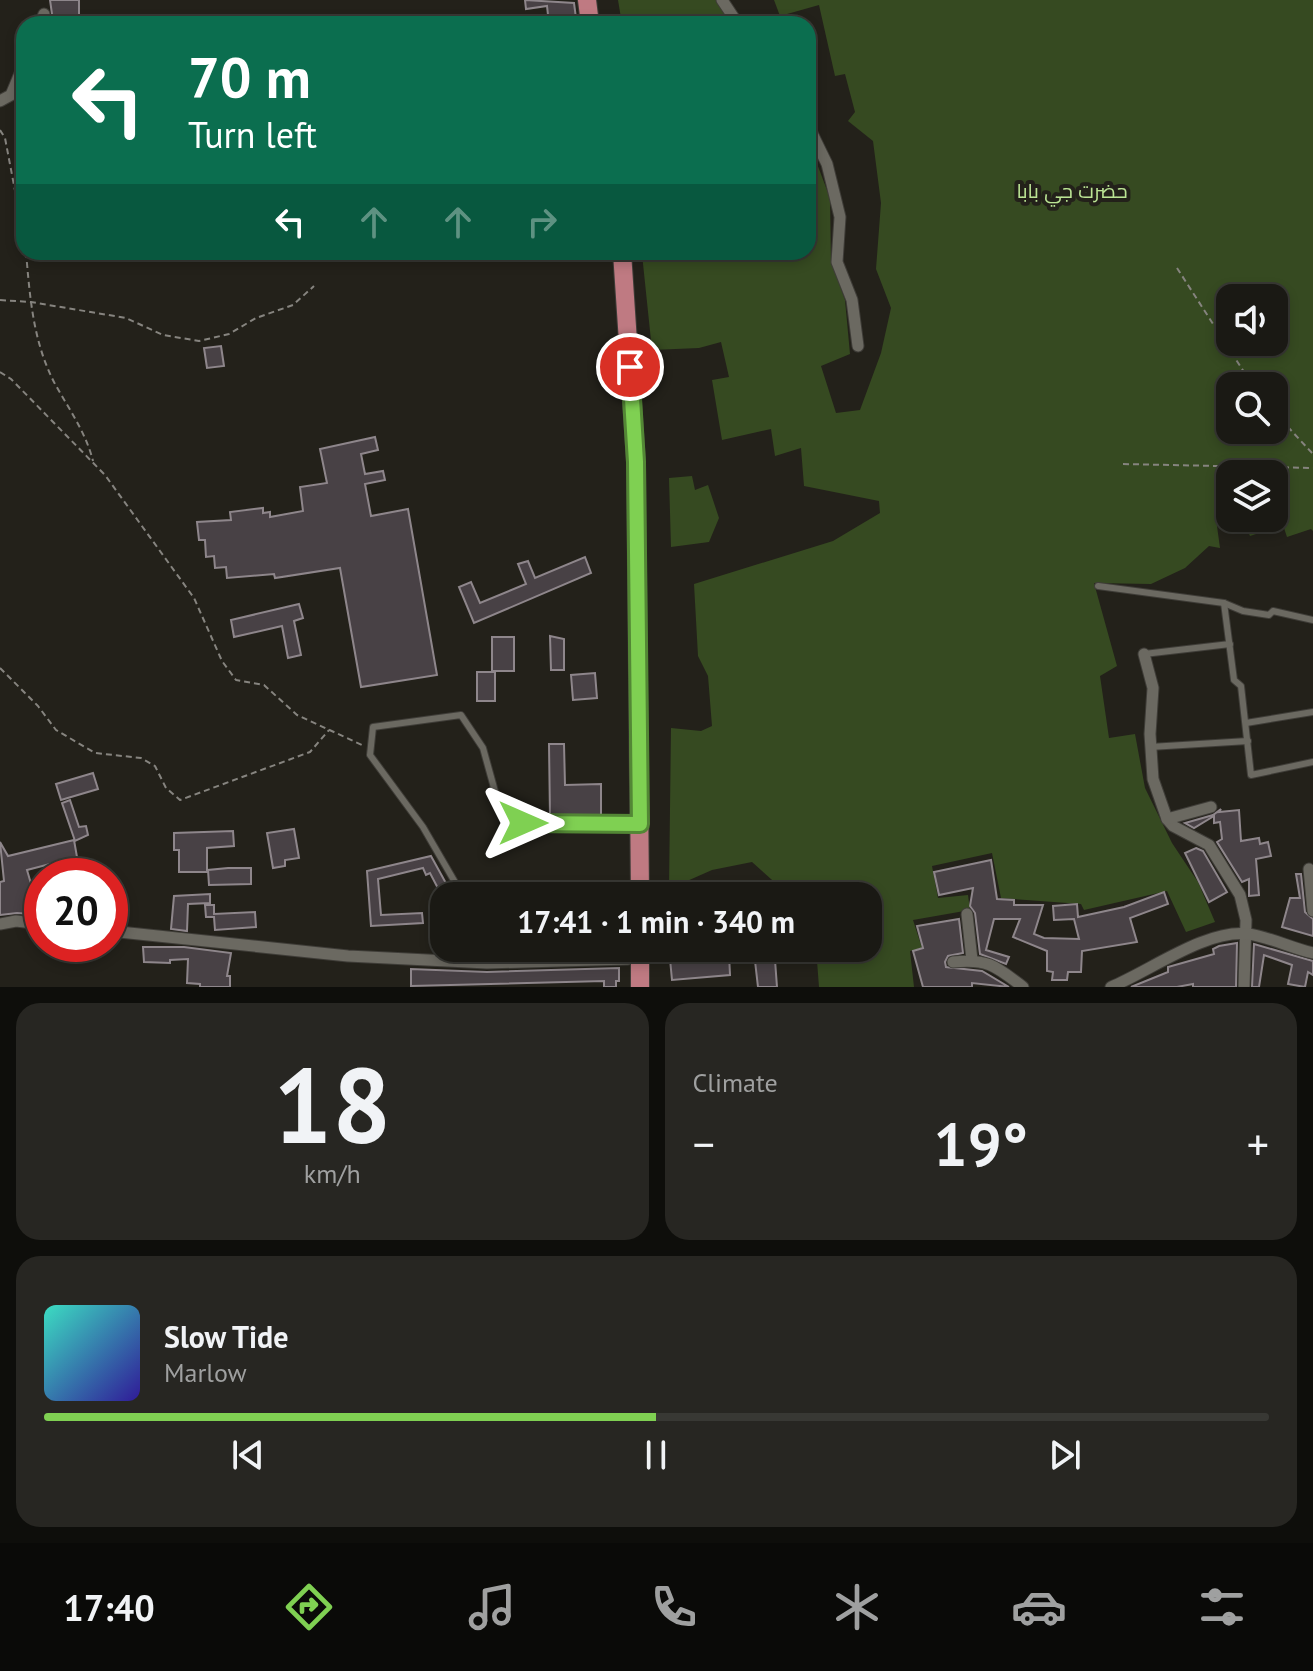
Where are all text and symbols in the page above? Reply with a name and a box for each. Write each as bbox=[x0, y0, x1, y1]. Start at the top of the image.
text: 70 m bbox=[188, 41, 311, 113]
icon: left bbox=[56, 48, 160, 152]
text: Turn left bbox=[188, 111, 317, 158]
park label: حضرت جي بابا bbox=[1016, 178, 1128, 207]
icon: left bbox=[268, 200, 312, 244]
icon: ahead bbox=[352, 200, 396, 244]
icon: ahead bbox=[436, 200, 480, 244]
icon: right bbox=[520, 200, 564, 244]
map controls bbox=[1216, 284, 1288, 532]
button: sound bbox=[1216, 284, 1288, 356]
pin bbox=[596, 333, 664, 401]
icon: arrive bbox=[608, 345, 652, 389]
button: search bbox=[1216, 372, 1288, 444]
button: layers bbox=[1216, 460, 1288, 532]
position arrow bbox=[481, 781, 565, 865]
speed limit sign: 20 bbox=[24, 858, 128, 962]
text: 17:41 · 1 min · 340 m bbox=[517, 902, 795, 941]
text: 18 bbox=[273, 1037, 391, 1172]
text: Climate bbox=[693, 1066, 778, 1099]
text: 19° bbox=[934, 1105, 1028, 1183]
text: − bbox=[693, 1115, 715, 1172]
text: + bbox=[1247, 1115, 1269, 1172]
text: km/h bbox=[304, 1157, 361, 1190]
text: Slow Tide bbox=[164, 1317, 289, 1356]
text: Marlow bbox=[164, 1356, 247, 1389]
icon: previous bbox=[226, 1433, 270, 1477]
icon: pause bbox=[634, 1433, 678, 1477]
icon: next bbox=[1043, 1433, 1087, 1477]
icon: directions bbox=[281, 1579, 337, 1635]
icon: music bbox=[464, 1579, 520, 1635]
icon: phone bbox=[646, 1579, 702, 1635]
icon: climate bbox=[829, 1579, 885, 1635]
icon: car bbox=[1011, 1579, 1067, 1635]
icon: filters bbox=[1194, 1579, 1250, 1635]
text: 17:40 bbox=[63, 1584, 155, 1631]

